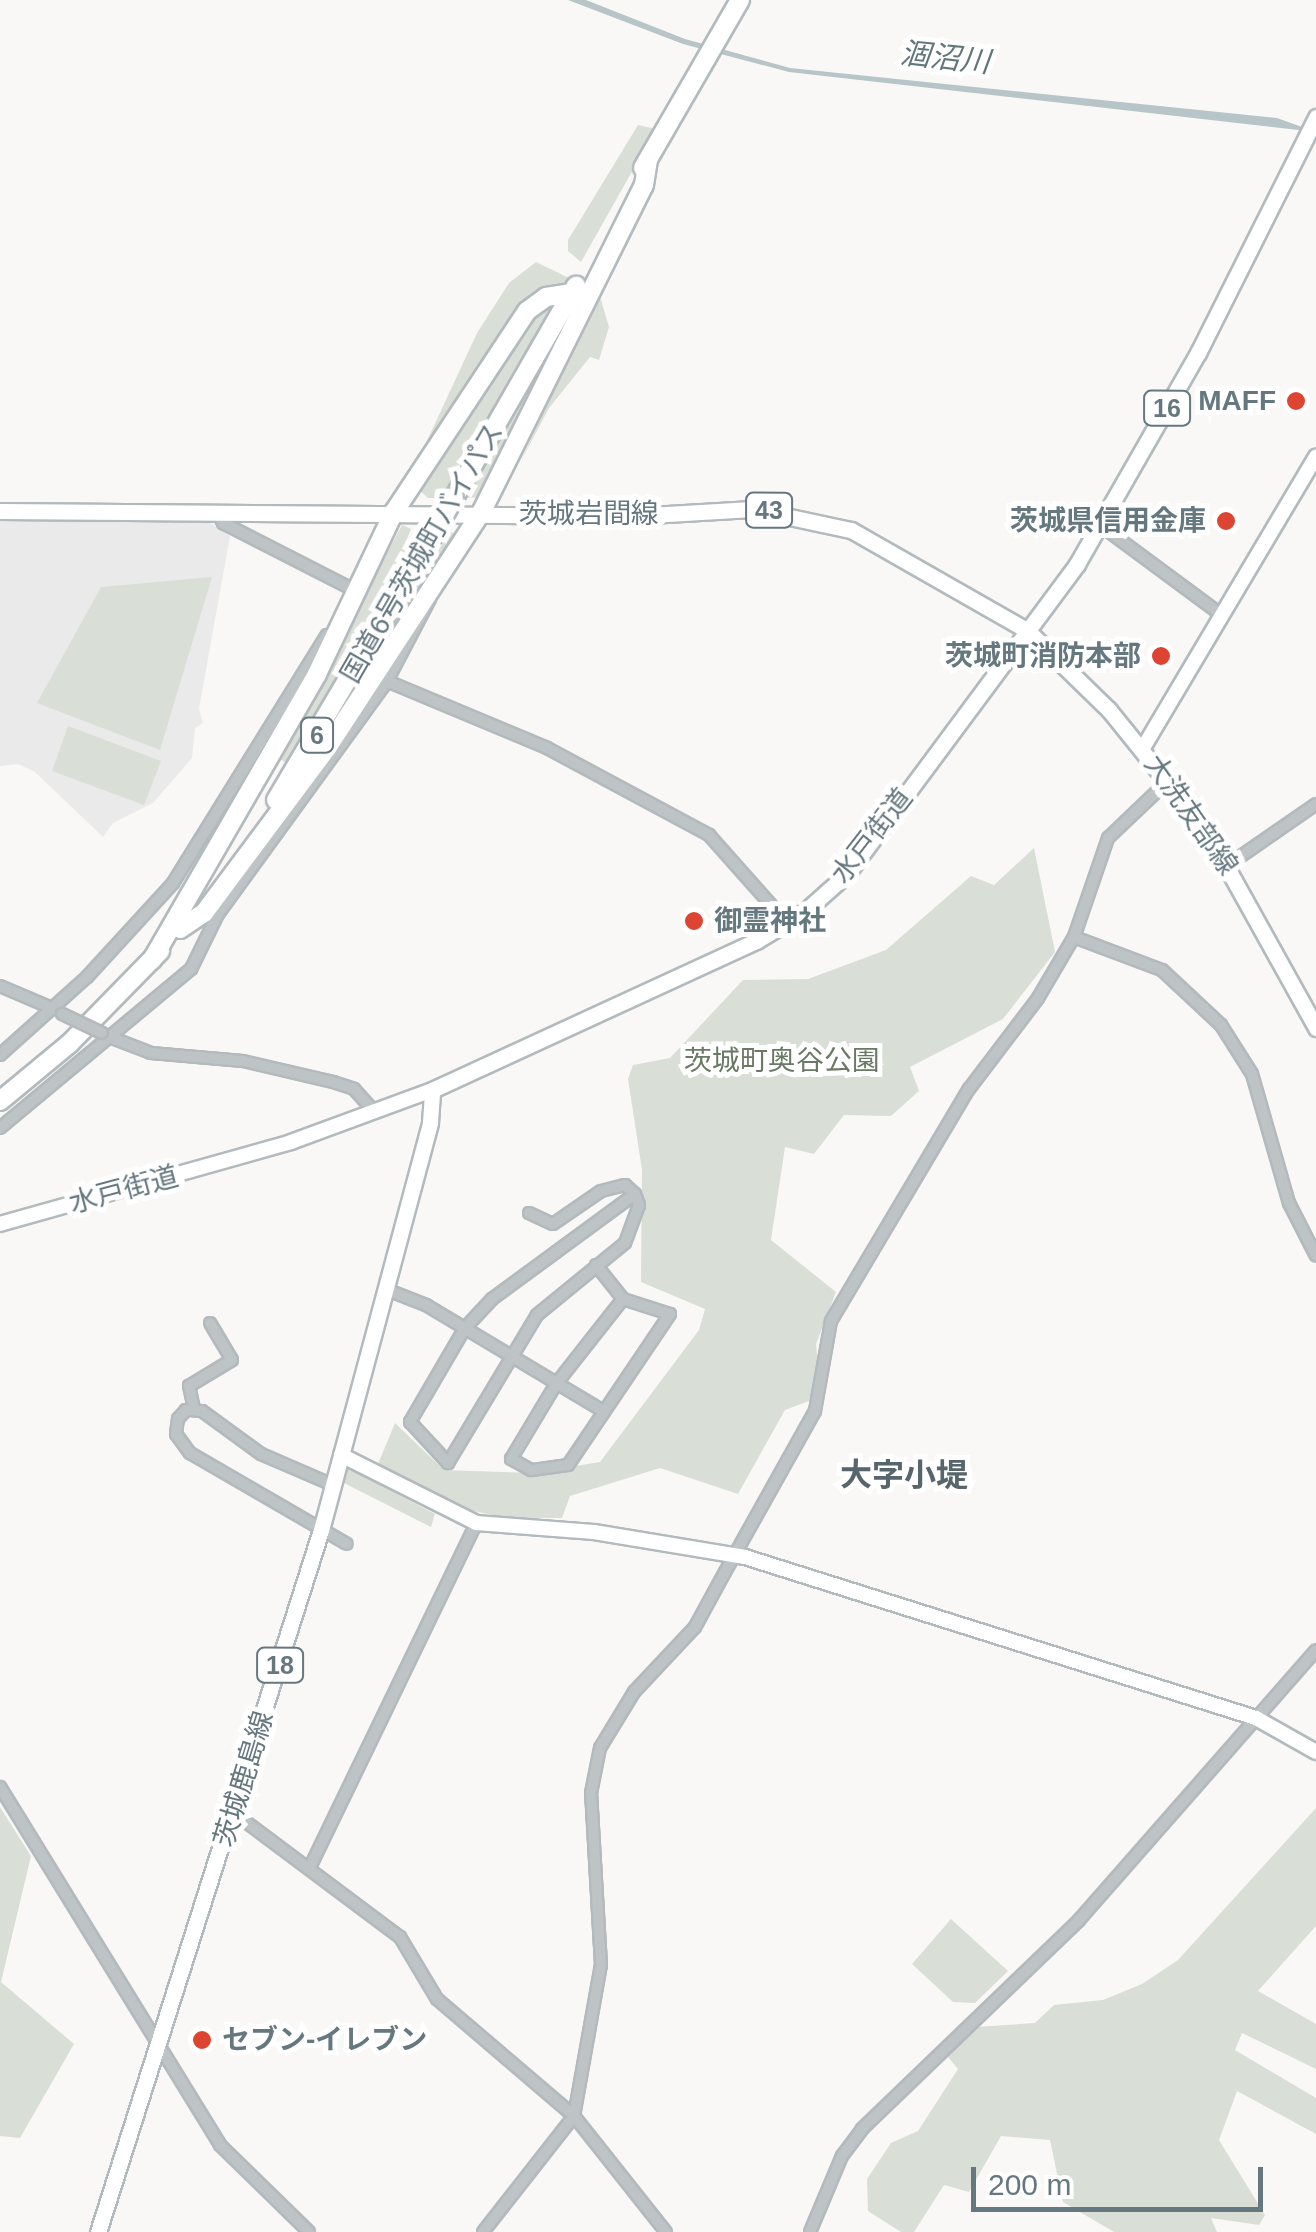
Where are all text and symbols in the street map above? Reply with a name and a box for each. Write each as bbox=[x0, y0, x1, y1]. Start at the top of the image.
water label: 涸沼川 bbox=[898, 35, 992, 81]
place label: MAFF bbox=[1198, 384, 1276, 418]
road number: 16 bbox=[1142, 388, 1192, 428]
marker: MAFF bbox=[1285, 390, 1307, 412]
street label: 国道6号茨城町バイパス bbox=[334, 417, 510, 689]
road number: 43 bbox=[744, 490, 794, 530]
street label: 茨城岩間線 bbox=[519, 497, 659, 531]
place label: 茨城県信用金庫 bbox=[1010, 504, 1206, 538]
marker: 茨城県信用金庫 bbox=[1215, 510, 1237, 532]
place label: 茨城町消防本部 bbox=[945, 639, 1141, 673]
marker: 茨城町消防本部 bbox=[1150, 645, 1172, 667]
road number: 6 bbox=[300, 715, 334, 755]
street label: 大洗友部線 bbox=[1137, 748, 1245, 882]
street label: 水戸街道 bbox=[824, 782, 920, 890]
place label: 御霊神社 bbox=[714, 904, 826, 938]
marker: 御霊神社 bbox=[683, 910, 705, 932]
park label: 茨城町奥谷公園 bbox=[684, 1044, 880, 1078]
street label: 水戸街道 bbox=[66, 1159, 182, 1221]
district label: 大字小堤 bbox=[840, 1456, 968, 1494]
road number: 18 bbox=[255, 1645, 305, 1685]
street label: 茨城鹿島線 bbox=[207, 1707, 281, 1851]
place label: セブン-イレブン bbox=[222, 2023, 427, 2057]
marker: セブン-イレブン bbox=[191, 2029, 213, 2051]
scale bar bbox=[976, 2147, 1268, 2209]
text: 200 m bbox=[988, 2168, 1071, 2201]

